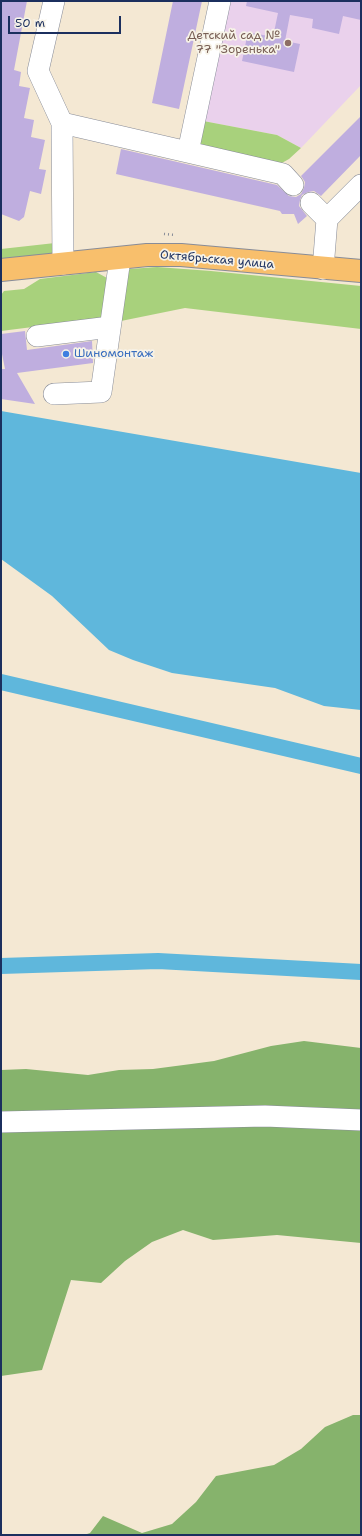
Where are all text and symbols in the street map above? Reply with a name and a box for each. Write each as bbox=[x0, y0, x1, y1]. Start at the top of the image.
scale bar bbox=[10, 8, 123, 34]
text: 50 m bbox=[15, 15, 45, 31]
place label: Детский сад № 77 "Зоренька" bbox=[187, 29, 280, 57]
marker: Детский сад № 77 "Зоренька" bbox=[283, 38, 293, 48]
street label: Октябрьская улица bbox=[159, 248, 275, 272]
place label: Шиномонтаж bbox=[74, 347, 153, 361]
marker: Шиномонтаж bbox=[61, 349, 71, 359]

